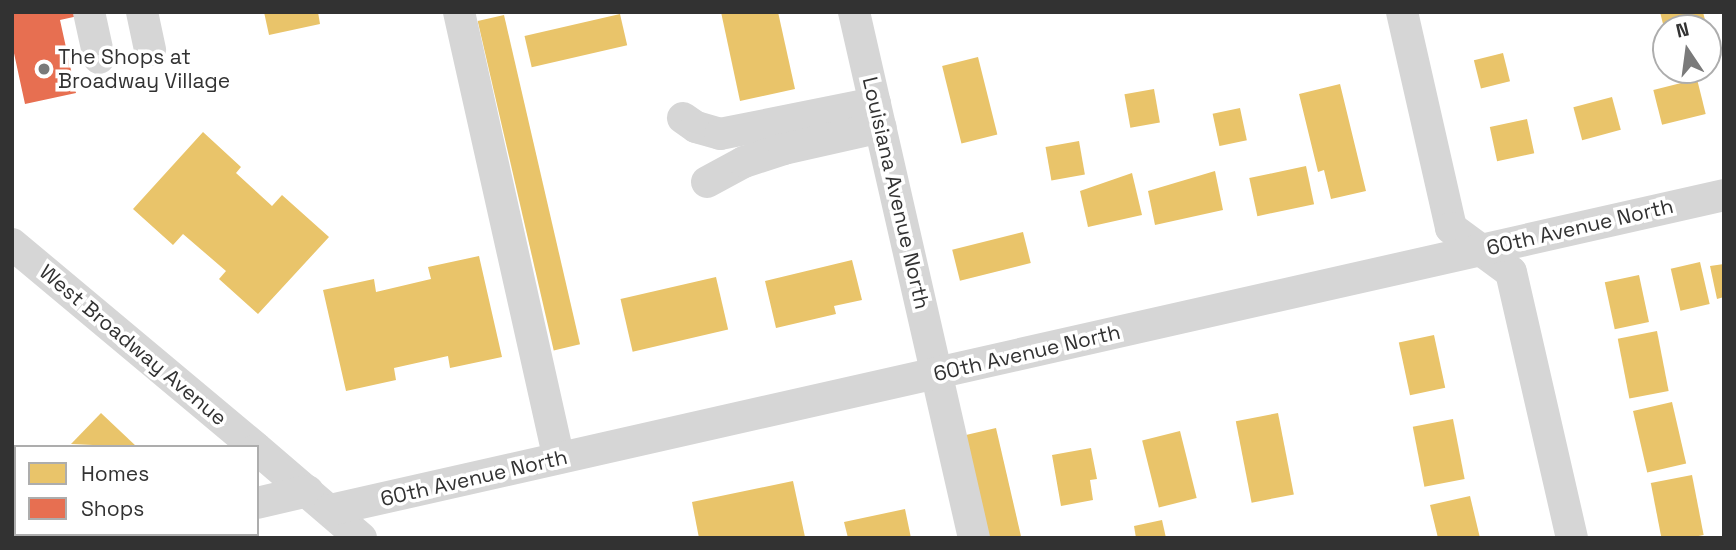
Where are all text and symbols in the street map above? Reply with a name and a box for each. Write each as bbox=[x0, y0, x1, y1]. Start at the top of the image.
north arrow bbox=[1652, 14, 1722, 84]
text: N bbox=[1674, 16, 1692, 44]
place label: The Shops at Broadway Village bbox=[58, 44, 231, 94]
marker: The Shops at Broadway Village bbox=[36, 61, 52, 77]
street label: Louisiana Avenue North bbox=[857, 74, 935, 312]
street label: 60th Avenue North bbox=[1484, 193, 1676, 261]
street label: West Broadway Avenue bbox=[34, 259, 232, 431]
street label: 60th Avenue North bbox=[931, 319, 1123, 387]
street label: 60th Avenue North bbox=[378, 444, 570, 512]
legend bbox=[14, 445, 259, 536]
text: Homes bbox=[81, 460, 149, 487]
text: Shops bbox=[81, 495, 144, 522]

